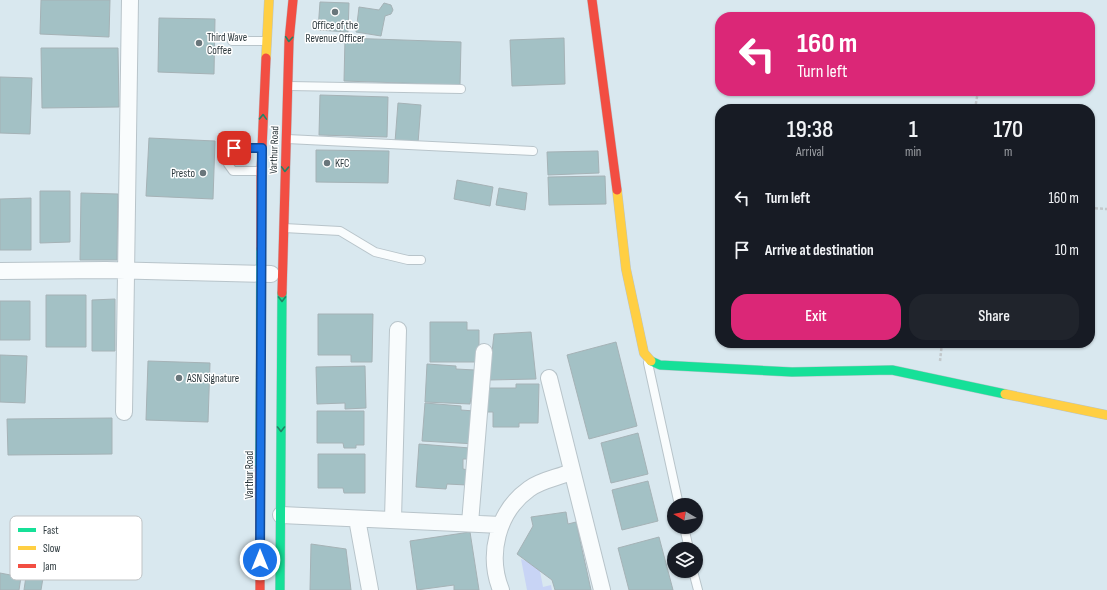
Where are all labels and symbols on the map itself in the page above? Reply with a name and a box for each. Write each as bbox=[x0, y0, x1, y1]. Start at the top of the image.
marker: Office of the Revenue Officer bbox=[330, 7, 340, 17]
place label: Office of the Revenue Officer bbox=[305, 19, 365, 45]
place label: Third Wave Coffee bbox=[207, 31, 247, 57]
one-way arrow bbox=[285, 36, 294, 42]
marker: Third Wave Coffee bbox=[194, 38, 204, 48]
one-way arrow bbox=[259, 114, 267, 120]
street label: Varthur Road bbox=[267, 125, 281, 174]
pin bbox=[217, 131, 251, 165]
place label: KFC bbox=[335, 157, 349, 170]
marker: KFC bbox=[322, 158, 332, 168]
one-way arrow bbox=[281, 166, 290, 172]
place label: Presto bbox=[171, 167, 195, 180]
marker: Presto bbox=[198, 168, 208, 178]
one-way arrow bbox=[278, 296, 286, 302]
place label: ASN Signature bbox=[186, 372, 239, 385]
marker: ASN Signature bbox=[174, 373, 184, 383]
one-way arrow bbox=[277, 426, 285, 432]
street label: Varthur Road bbox=[243, 451, 256, 499]
north arrow bbox=[667, 498, 703, 534]
legend bbox=[10, 516, 142, 580]
text: Fast bbox=[43, 524, 59, 537]
position arrow bbox=[239, 539, 281, 581]
text: Slow bbox=[43, 542, 60, 555]
text: Jam bbox=[42, 560, 57, 573]

